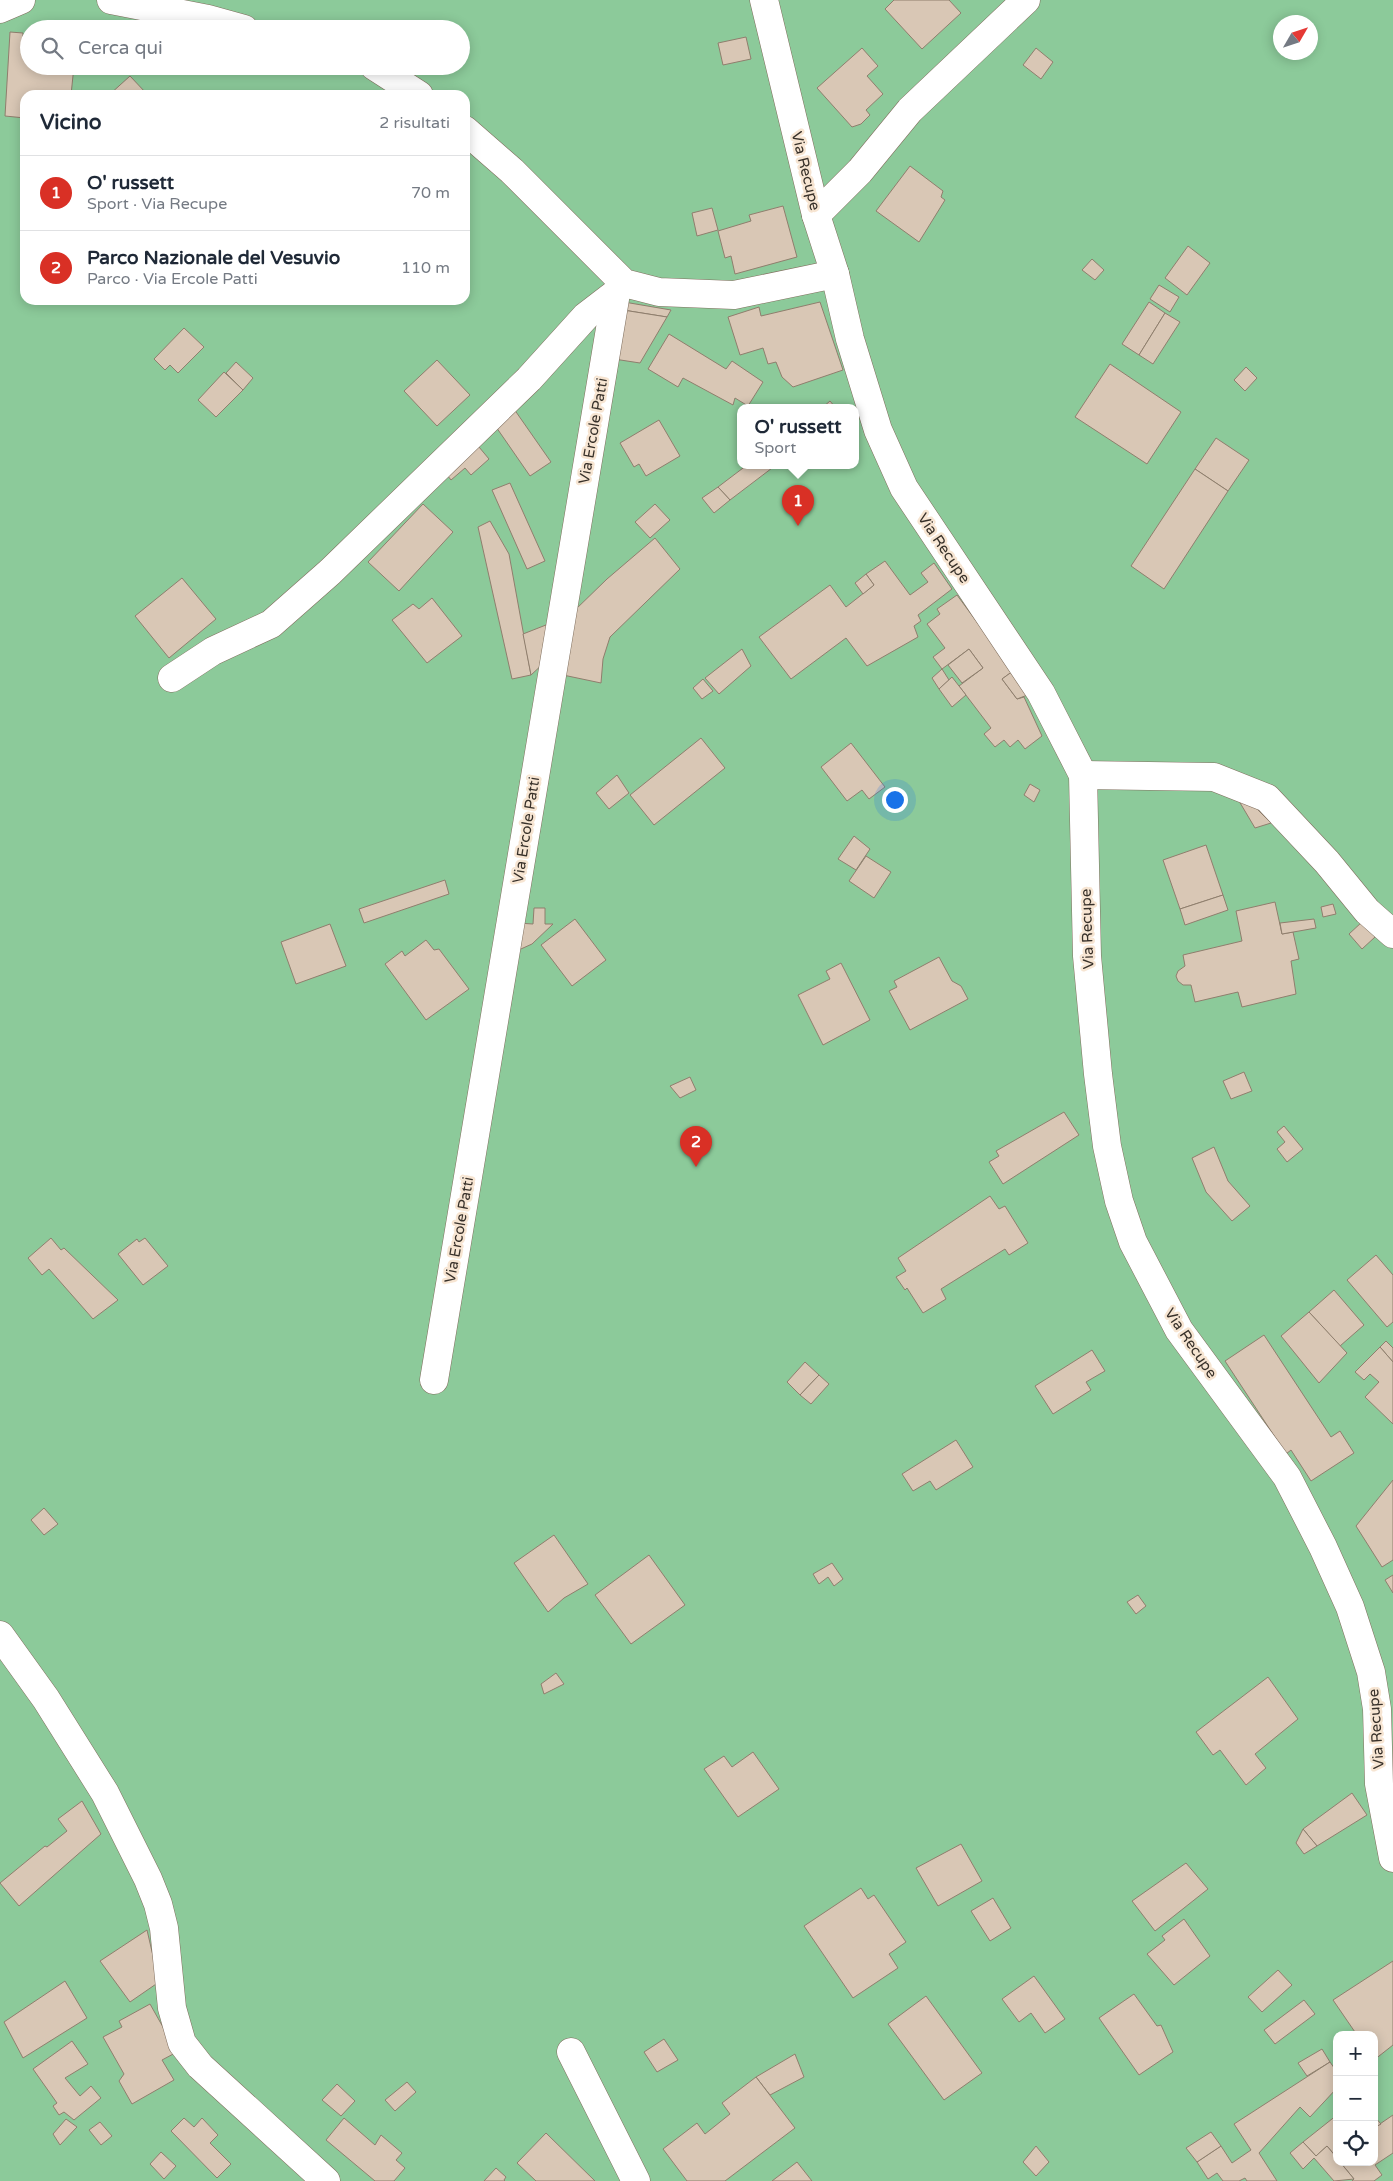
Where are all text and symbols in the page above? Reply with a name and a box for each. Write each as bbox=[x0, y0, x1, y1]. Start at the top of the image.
north arrow bbox=[1273, 15, 1318, 60]
search box bbox=[20, 20, 470, 75]
icon: search bbox=[38, 34, 66, 62]
text: Cerca qui bbox=[78, 37, 163, 59]
text: Vicino bbox=[40, 110, 102, 135]
text: 2 risultati bbox=[379, 113, 450, 133]
street label: Via Recupe bbox=[788, 130, 824, 212]
text: O' russett bbox=[87, 172, 174, 194]
text: 1 bbox=[51, 183, 61, 203]
text: 70 m bbox=[411, 183, 450, 203]
text: Sport · Via Recupe bbox=[87, 194, 227, 214]
text: Parco Nazionale del Vesuvio bbox=[87, 247, 340, 269]
text: 2 bbox=[51, 258, 61, 278]
text: 110 m bbox=[401, 258, 450, 278]
text: Parco · Via Ercole Patti bbox=[87, 269, 258, 289]
street label: Via Ercole Patti bbox=[575, 376, 611, 486]
popup bbox=[737, 404, 859, 469]
text: O' russett bbox=[755, 416, 841, 438]
text: Sport bbox=[755, 438, 796, 458]
pin: 1 bbox=[782, 485, 814, 526]
street label: Via Recupe bbox=[914, 510, 974, 586]
street label: Via Ercole Patti bbox=[509, 775, 543, 885]
your location bbox=[882, 787, 908, 813]
street label: Via Recupe bbox=[1077, 888, 1097, 970]
pin: 2 bbox=[680, 1126, 712, 1167]
street label: Via Ercole Patti bbox=[441, 1175, 477, 1285]
street label: Via Recupe bbox=[1161, 1305, 1221, 1381]
street label: Via Recupe bbox=[1364, 1688, 1388, 1770]
map controls bbox=[1333, 2031, 1378, 2166]
button: + bbox=[1333, 2031, 1378, 2076]
button: − bbox=[1333, 2076, 1378, 2121]
button: locate bbox=[1333, 2121, 1378, 2166]

